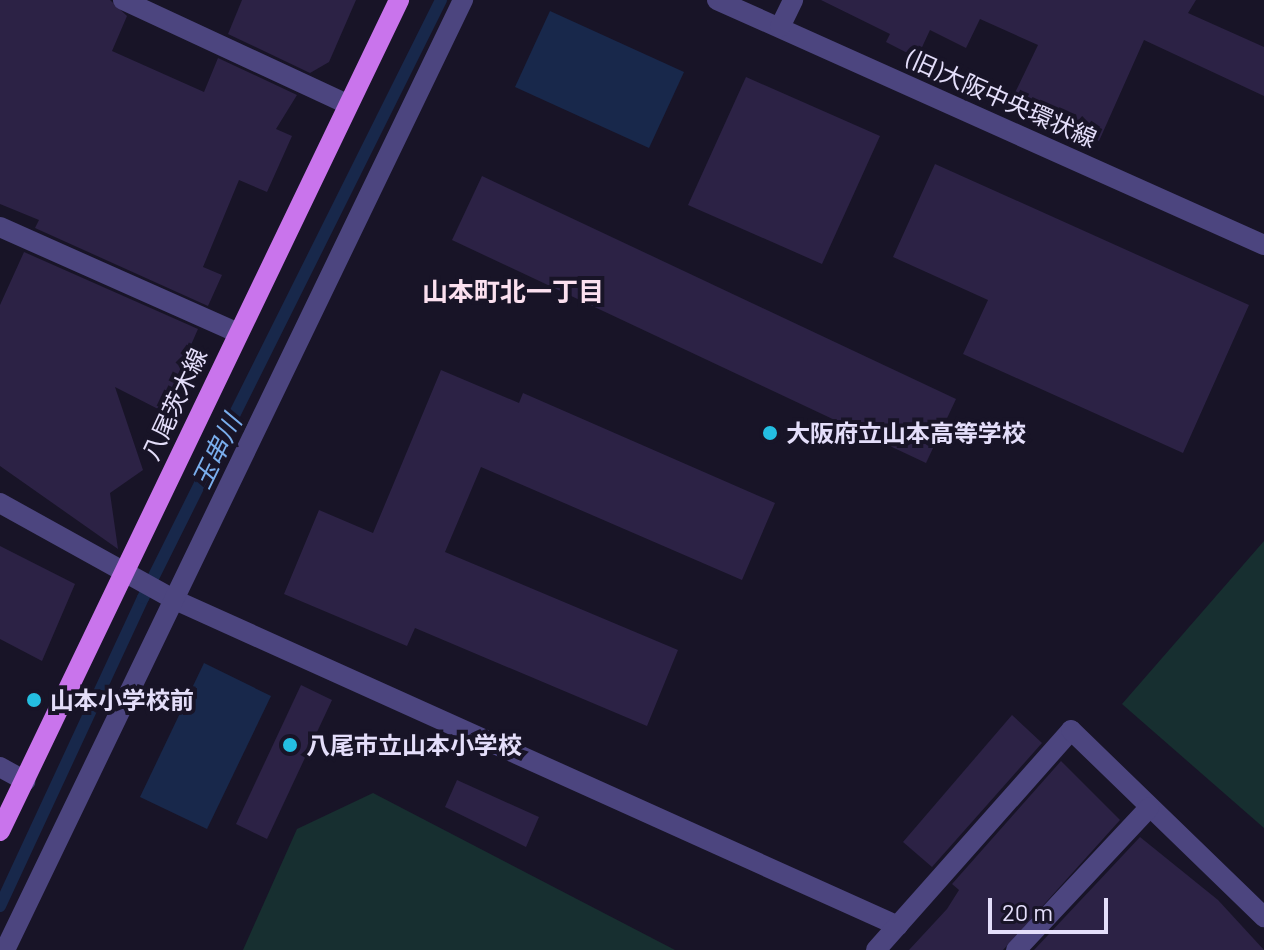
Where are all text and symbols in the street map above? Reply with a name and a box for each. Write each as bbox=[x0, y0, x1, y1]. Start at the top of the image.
street label: (旧)大阪中央環状線 bbox=[903, 43, 1101, 153]
district label: 山本町北一丁目 bbox=[422, 275, 604, 307]
street label: 八尾茨木線 bbox=[136, 344, 212, 464]
water label: 玉串川 bbox=[185, 409, 247, 493]
place label: 大阪府立山本高等学校 bbox=[786, 419, 1026, 447]
marker: 大阪府立山本高等学校 bbox=[761, 424, 779, 442]
place label: 山本小学校前 bbox=[50, 686, 194, 714]
marker: 山本小学校前 bbox=[25, 691, 43, 709]
place label: 八尾市立山本小学校 bbox=[306, 731, 522, 759]
marker: 八尾市立山本小学校 bbox=[281, 736, 299, 754]
scale bar bbox=[992, 882, 1112, 932]
text: 20 m bbox=[1002, 897, 1053, 926]

